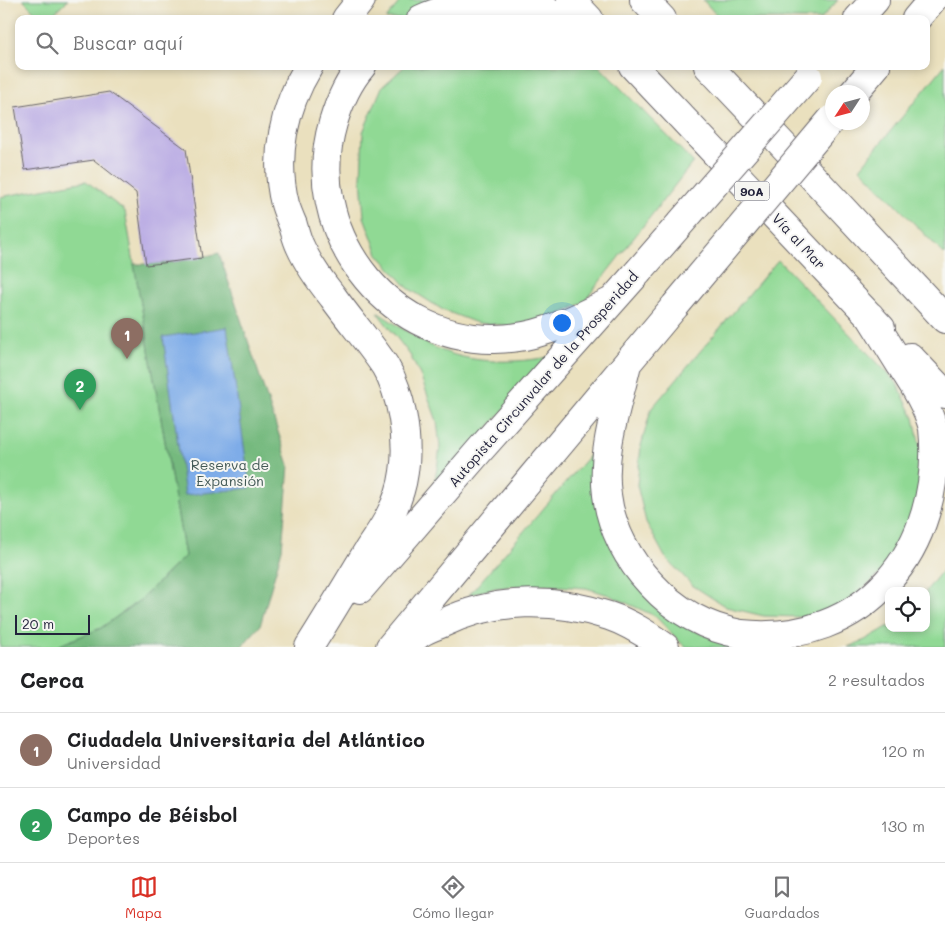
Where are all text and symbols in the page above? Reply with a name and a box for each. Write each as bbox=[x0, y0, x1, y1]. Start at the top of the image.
search box bbox=[15, 15, 930, 70]
icon: search bbox=[33, 29, 61, 57]
text: Buscar aquí bbox=[73, 30, 183, 55]
north arrow bbox=[825, 85, 870, 130]
road number: 90A bbox=[734, 182, 770, 200]
street label: Vía al Mar bbox=[768, 209, 830, 273]
street label: Autopista Circunvalar de la Prosperidad bbox=[444, 267, 642, 491]
your location bbox=[549, 310, 575, 336]
pin: 1 bbox=[111, 318, 143, 359]
pin: 2 bbox=[64, 369, 96, 410]
park label: Reserva de Expansión bbox=[191, 455, 269, 490]
map controls bbox=[885, 587, 930, 632]
button: locate bbox=[885, 587, 930, 632]
scale bar bbox=[15, 612, 90, 635]
text: 20 m bbox=[22, 614, 54, 633]
text: Cerca bbox=[20, 666, 85, 693]
text: 2 resultados bbox=[828, 669, 925, 690]
text: Ciudadela Universitaria del Atlántico bbox=[67, 727, 425, 752]
text: 1 bbox=[32, 740, 40, 761]
text: 120 m bbox=[881, 740, 925, 761]
text: Universidad bbox=[67, 752, 161, 773]
text: Campo de Béisbol bbox=[67, 802, 237, 827]
text: 2 bbox=[32, 815, 40, 836]
text: 130 m bbox=[881, 815, 925, 836]
text: Deportes bbox=[67, 827, 140, 848]
tab: Mapa bbox=[125, 873, 162, 922]
tab: Cómo llegar bbox=[413, 873, 494, 922]
tab: Guardados bbox=[745, 873, 820, 922]

